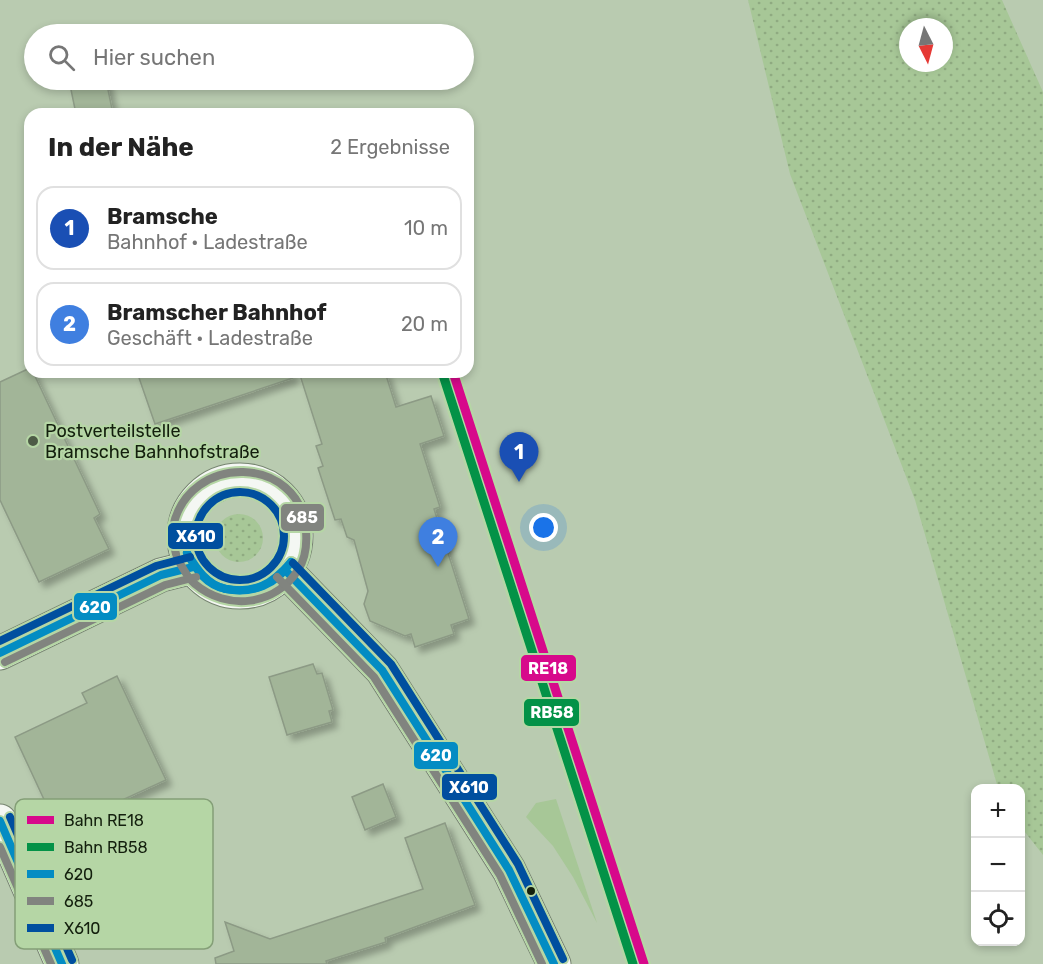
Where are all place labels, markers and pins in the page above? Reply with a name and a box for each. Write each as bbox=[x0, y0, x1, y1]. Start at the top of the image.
place label: Postverteilstelle Bramsche Bahnhofstraße bbox=[45, 420, 260, 463]
pin: 1 bbox=[500, 432, 538, 482]
marker: Postverteilstelle Bramsche Bahnhofstraße bbox=[26, 434, 40, 448]
pin: 2 bbox=[418, 518, 458, 567]
unlabelled marker bbox=[525, 885, 537, 897]

